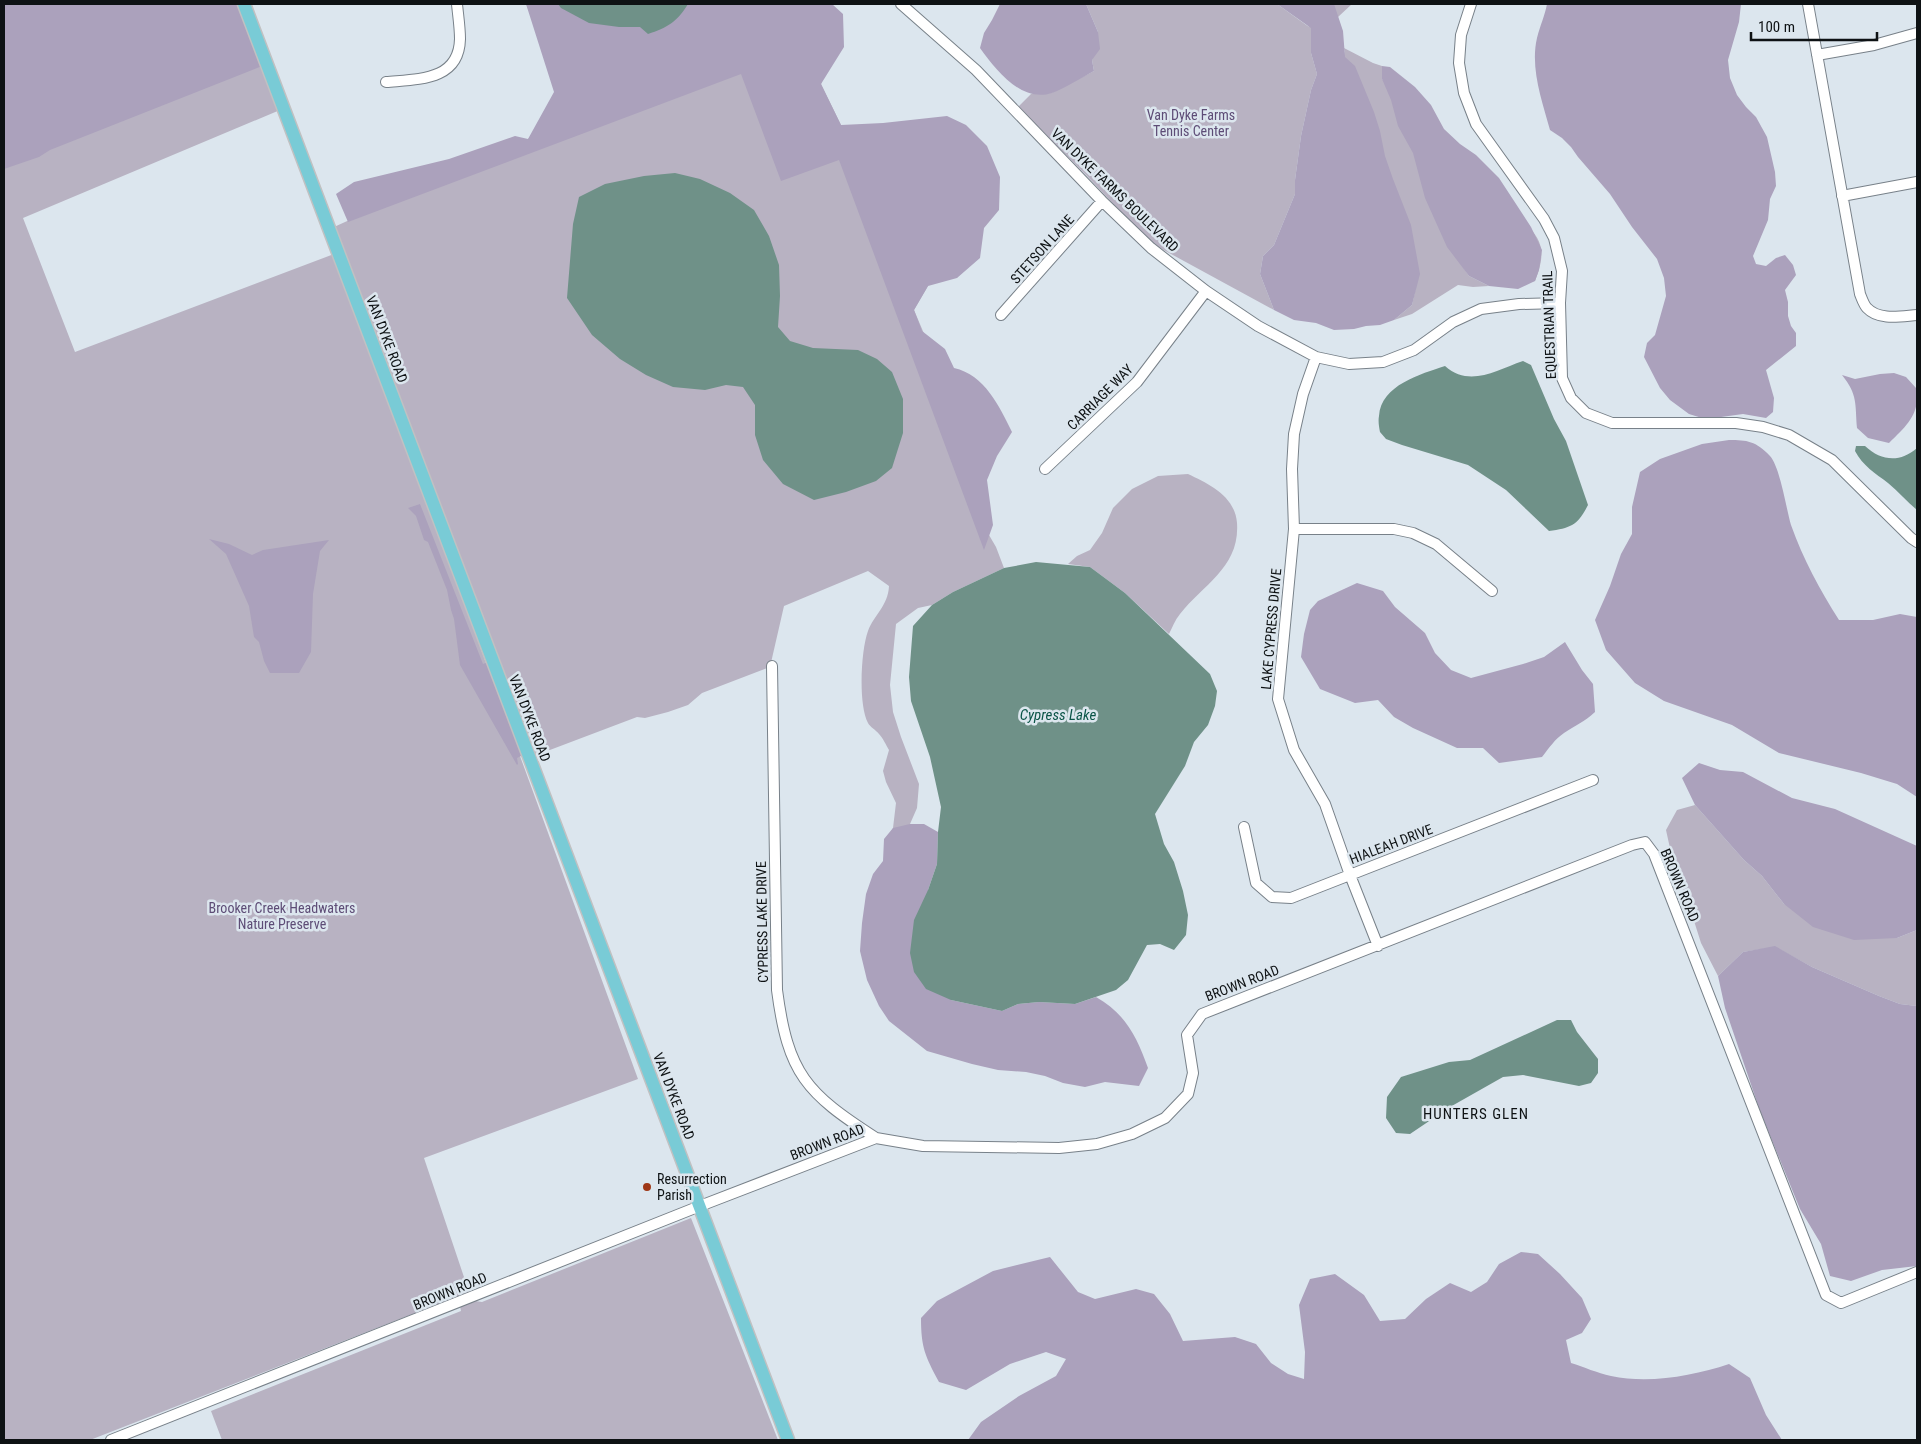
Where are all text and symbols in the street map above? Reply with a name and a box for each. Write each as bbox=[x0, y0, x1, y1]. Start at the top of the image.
scale bar bbox=[1751, 10, 1877, 42]
text: 100 m bbox=[1758, 18, 1795, 36]
park label: Van Dyke Farms Tennis Center bbox=[1147, 107, 1235, 139]
street label: VAN DYKE FARMS BOULEVARD bbox=[1048, 125, 1182, 255]
street label: STETSON LANE bbox=[1007, 211, 1077, 287]
street label: EQUESTRIAN TRAIL bbox=[1539, 270, 1559, 379]
street label: VAN DYKE ROAD bbox=[363, 293, 411, 385]
street label: CARRIAGE WAY bbox=[1064, 360, 1137, 433]
street label: LAKE CYPRESS DRIVE bbox=[1258, 568, 1284, 690]
street label: VAN DYKE ROAD bbox=[506, 672, 554, 764]
water label: Cypress Lake bbox=[1020, 706, 1096, 724]
street label: HIALEAH DRIVE bbox=[1347, 821, 1435, 867]
street label: BROWN ROAD bbox=[1657, 846, 1703, 924]
street label: CYPRESS LAKE DRIVE bbox=[753, 861, 771, 983]
park label: Brooker Creek Headwaters Nature Preserve bbox=[209, 900, 355, 932]
street label: BROWN ROAD bbox=[1203, 962, 1281, 1004]
street label: VAN DYKE ROAD bbox=[650, 1050, 698, 1142]
district label: HUNTERS GLEN bbox=[1423, 1105, 1529, 1123]
street label: BROWN ROAD bbox=[788, 1121, 866, 1163]
place label: Resurrection Parish bbox=[657, 1171, 727, 1203]
marker: Resurrection Parish bbox=[641, 1181, 653, 1193]
street label: BROWN ROAD bbox=[411, 1269, 489, 1313]

